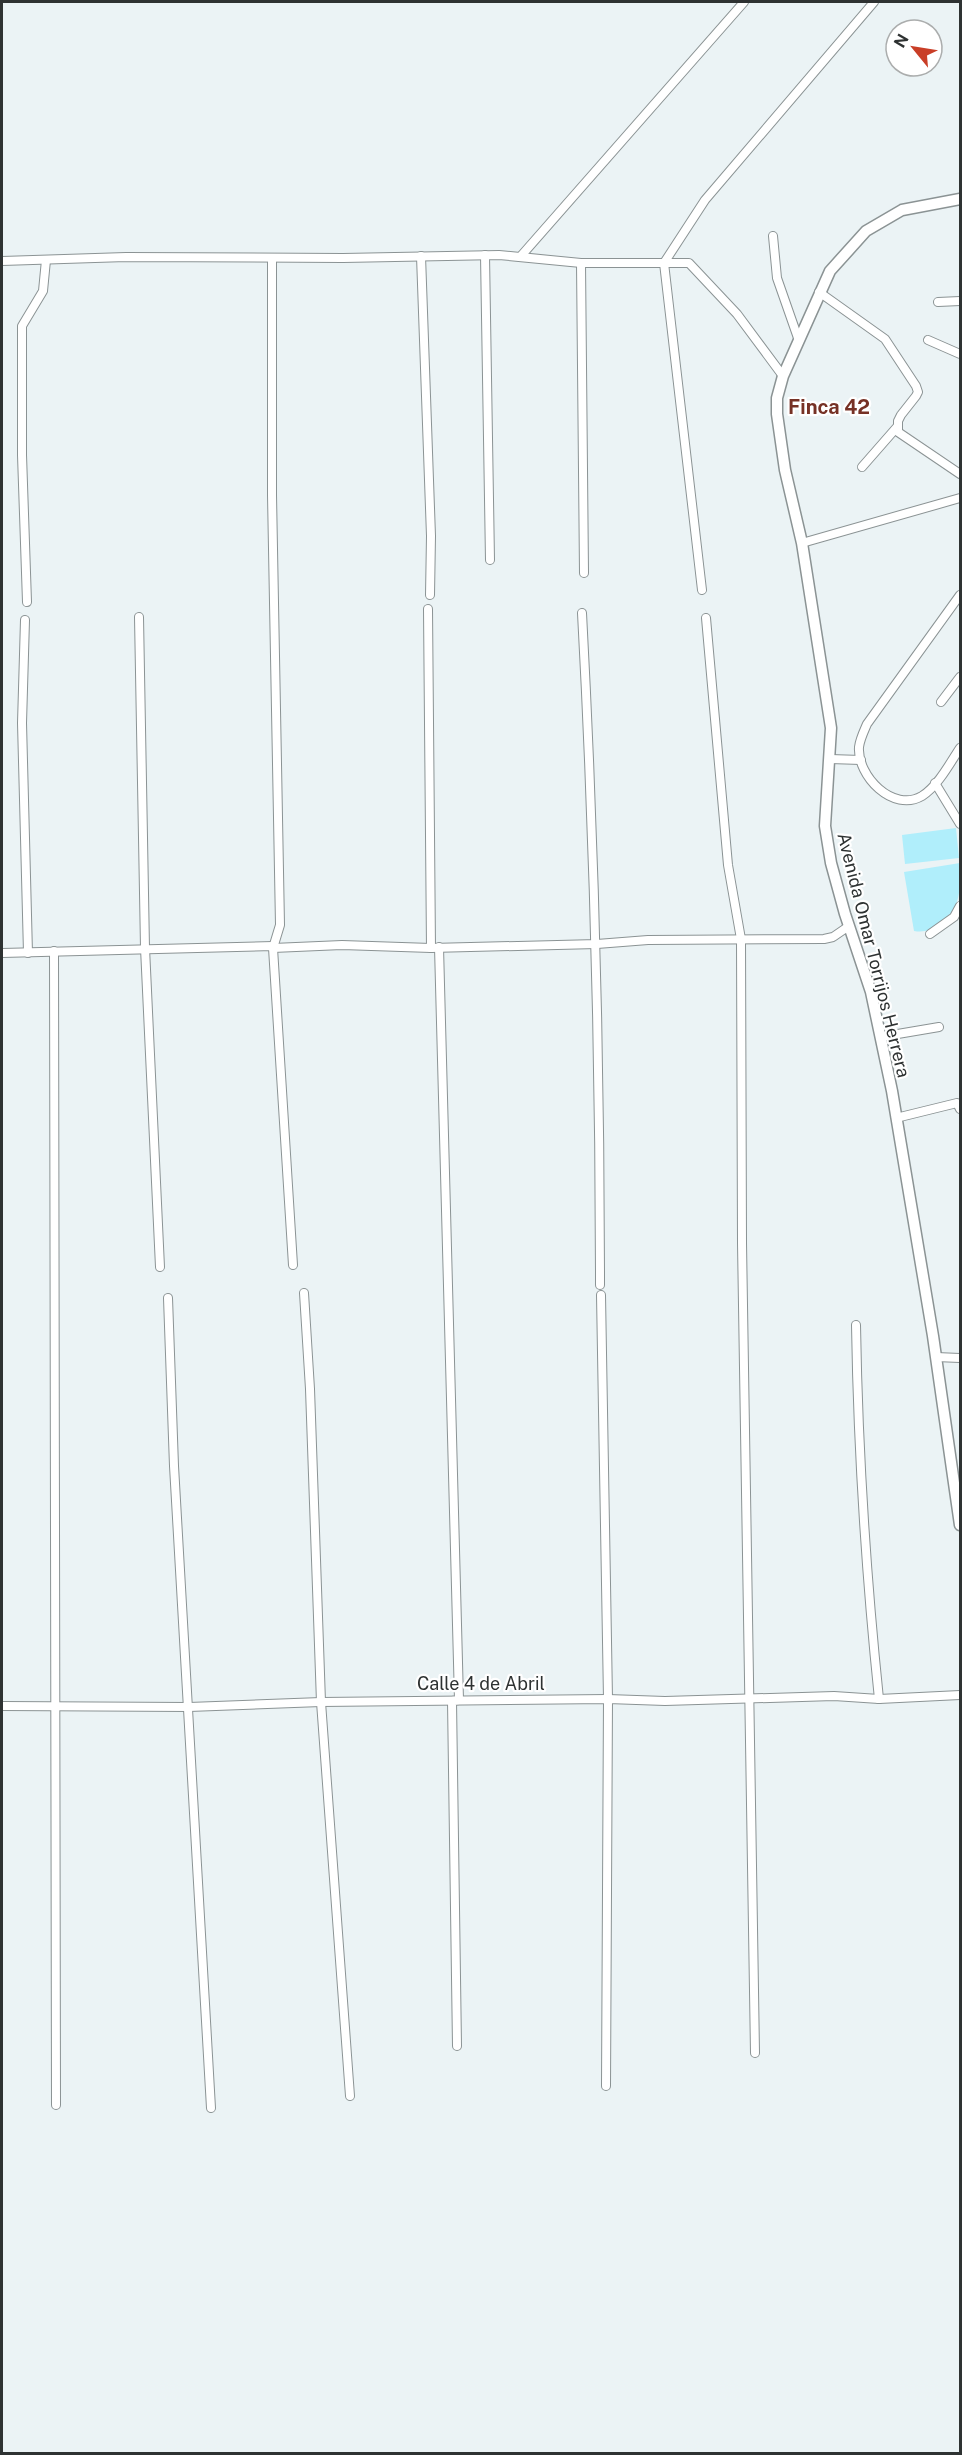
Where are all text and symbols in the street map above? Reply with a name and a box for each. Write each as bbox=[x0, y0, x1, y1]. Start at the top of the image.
north arrow bbox=[884, 18, 944, 78]
text: N bbox=[890, 31, 913, 51]
district label: Finca 42 bbox=[788, 395, 870, 419]
street label: Avenida Omar Torrijos Herrera bbox=[833, 830, 915, 1080]
street label: Calle 4 de Abril bbox=[417, 1673, 545, 1694]

